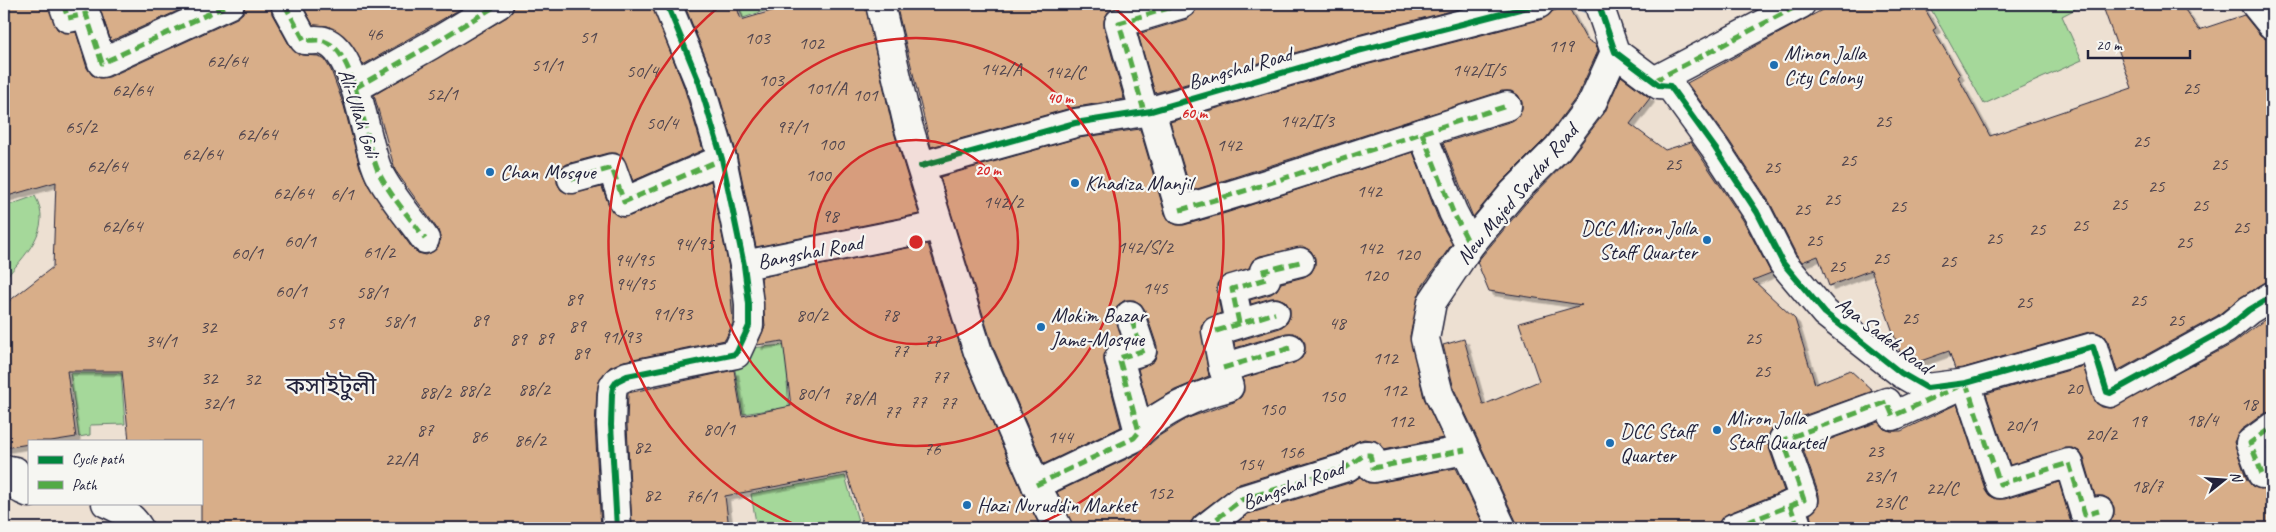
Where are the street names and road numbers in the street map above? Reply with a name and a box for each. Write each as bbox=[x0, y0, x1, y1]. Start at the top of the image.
street label: Bangshal Road bbox=[1185, 40, 1298, 95]
street label: Ali-Ullah Goli bbox=[332, 65, 386, 164]
street label: New Majed Sardar Road bbox=[1451, 116, 1586, 269]
street label: Bangshal Road bbox=[755, 229, 868, 275]
street label: Aga Sadek Road bbox=[1831, 291, 1940, 382]
street label: Bangshal Road bbox=[1238, 454, 1350, 515]

